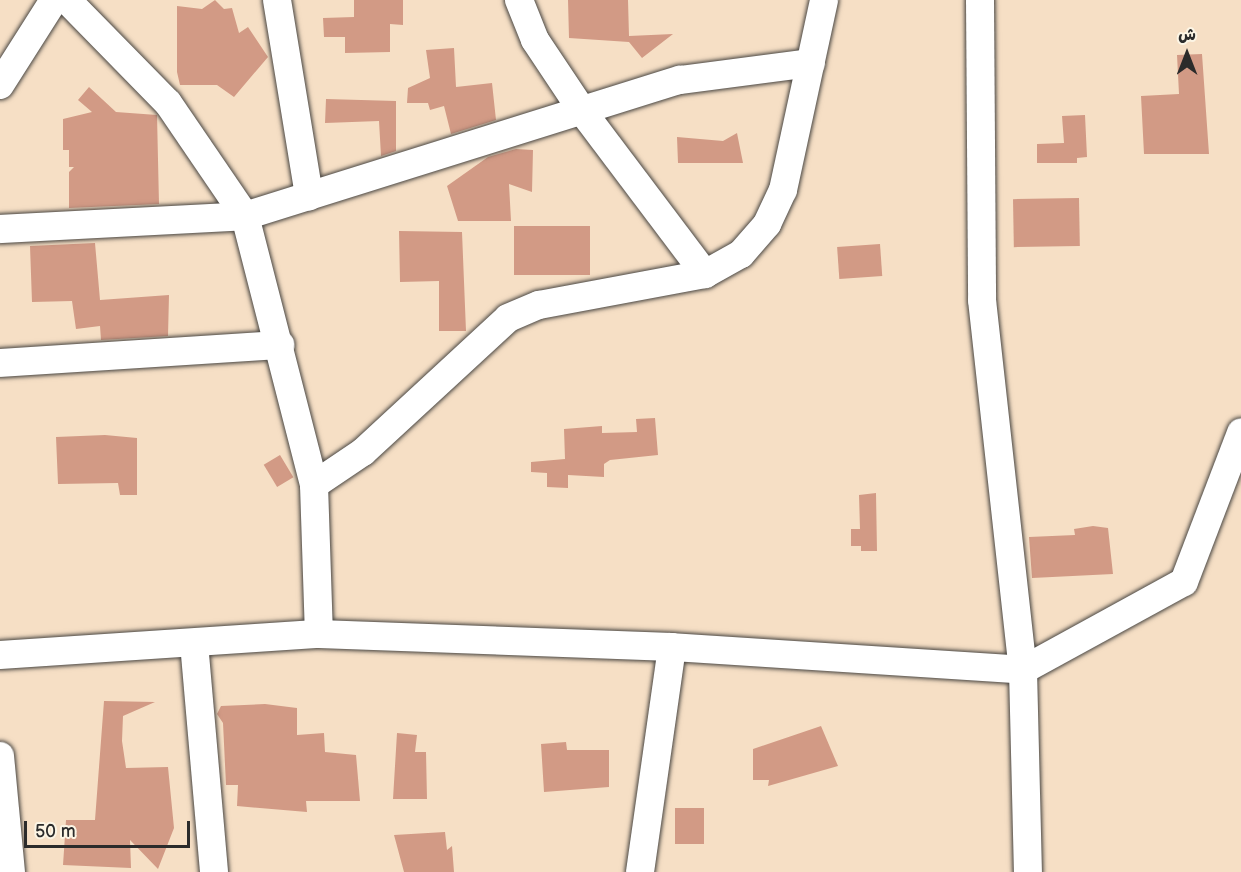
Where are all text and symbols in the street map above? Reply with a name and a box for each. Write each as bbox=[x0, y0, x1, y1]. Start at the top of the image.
north arrow bbox=[1157, 24, 1217, 84]
text: ش bbox=[1178, 26, 1196, 45]
scale bar bbox=[27, 809, 194, 847]
text: 50 m bbox=[35, 821, 76, 842]

